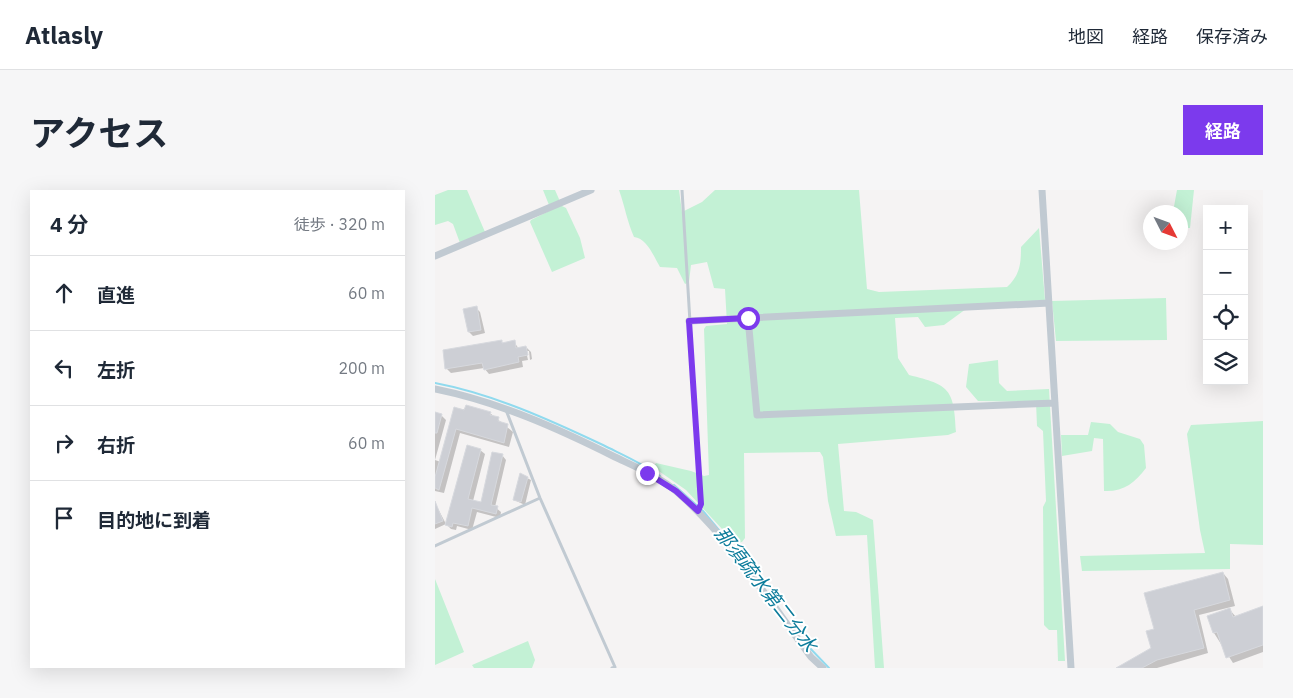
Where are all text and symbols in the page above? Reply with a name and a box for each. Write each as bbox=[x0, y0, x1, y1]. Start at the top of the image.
text: Atlasly bbox=[25, 19, 103, 51]
text: 地図 bbox=[1068, 25, 1104, 48]
text: 経路 bbox=[1132, 25, 1168, 48]
text: 保存済み bbox=[1196, 25, 1268, 48]
button: 経路 bbox=[1183, 105, 1263, 155]
text: アクセス bbox=[30, 110, 168, 156]
north arrow bbox=[1143, 205, 1188, 250]
map controls bbox=[1203, 205, 1248, 385]
button: + bbox=[1203, 205, 1248, 250]
text: 4 分 bbox=[50, 210, 89, 238]
text: 徒歩 · 320 m bbox=[294, 214, 385, 234]
button: − bbox=[1203, 250, 1248, 295]
icon: ahead bbox=[50, 279, 78, 307]
text: 直進 bbox=[97, 283, 135, 307]
text: 60 m bbox=[348, 283, 385, 303]
button: locate bbox=[1203, 295, 1248, 340]
route start bbox=[737, 307, 760, 330]
button: layers bbox=[1203, 340, 1248, 385]
icon: left bbox=[50, 354, 78, 382]
text: 左折 bbox=[97, 358, 135, 382]
text: 200 m bbox=[338, 358, 385, 378]
icon: right bbox=[50, 429, 78, 457]
text: 右折 bbox=[97, 433, 135, 457]
text: 60 m bbox=[348, 433, 385, 453]
route end bbox=[636, 462, 659, 485]
icon: arrive bbox=[50, 504, 78, 532]
text: 目的地に到着 bbox=[97, 508, 211, 532]
water label: 那須疏水第二分水 bbox=[710, 522, 823, 658]

